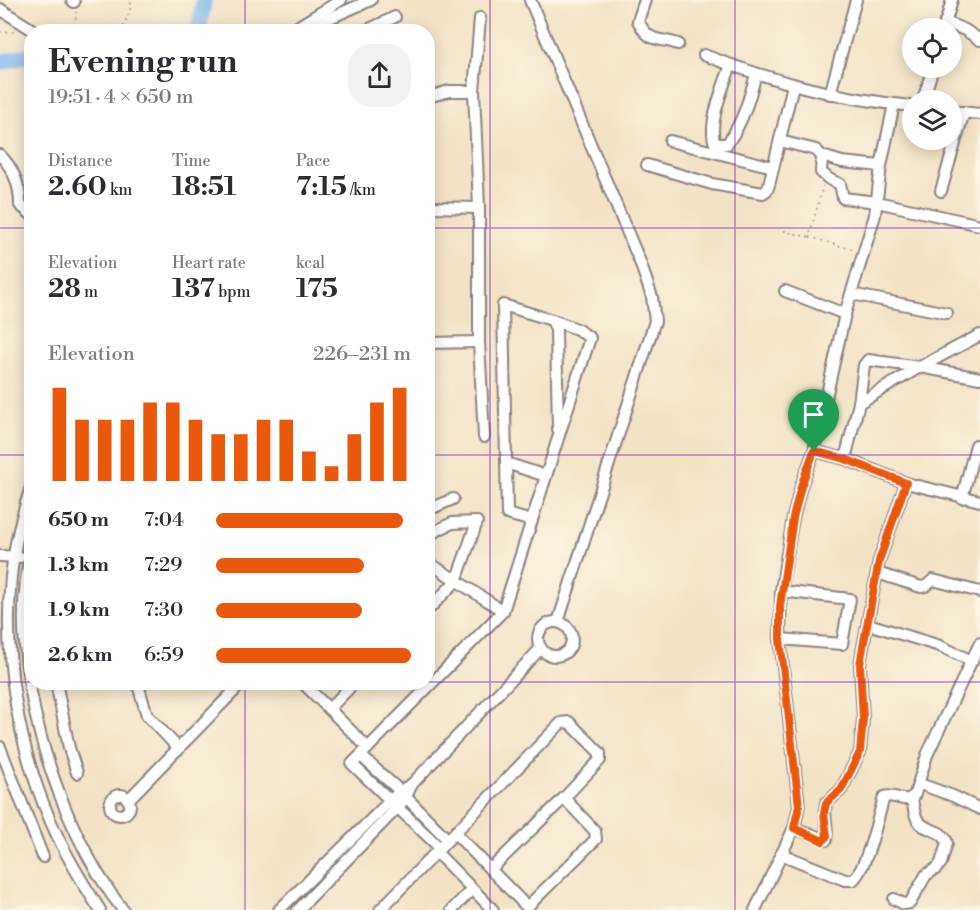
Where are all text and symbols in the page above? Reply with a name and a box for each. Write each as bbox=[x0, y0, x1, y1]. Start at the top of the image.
map controls bbox=[902, 18, 962, 150]
button: locate bbox=[902, 18, 962, 78]
text: Evening run bbox=[48, 42, 237, 83]
button: share bbox=[348, 44, 411, 107]
text: 19:51 · 4 × 650 m bbox=[48, 85, 193, 110]
button: layers bbox=[902, 90, 962, 150]
text: Distance bbox=[48, 151, 113, 171]
text: Time bbox=[172, 151, 211, 171]
text: Pace bbox=[296, 151, 330, 171]
text: 2.60 bbox=[48, 171, 107, 203]
text: 18:51 bbox=[172, 171, 236, 203]
text: 7:15 bbox=[296, 171, 347, 203]
text: km bbox=[107, 180, 132, 200]
text: /km bbox=[347, 180, 376, 200]
text: Elevation bbox=[48, 253, 117, 273]
text: Heart rate bbox=[172, 253, 246, 273]
text: kcal bbox=[296, 253, 325, 273]
text: 28 bbox=[48, 273, 81, 305]
text: 137 bbox=[172, 273, 215, 305]
text: 175 bbox=[296, 273, 338, 305]
text: m bbox=[81, 282, 98, 302]
text: bpm bbox=[215, 282, 251, 302]
text: Elevation bbox=[48, 342, 135, 367]
text: 226–231 m bbox=[313, 342, 411, 367]
pin bbox=[788, 389, 839, 451]
icon: arrive bbox=[797, 398, 830, 431]
text: 650 m bbox=[48, 508, 109, 533]
text: 7:04 bbox=[144, 508, 184, 533]
text: 1.3 km bbox=[48, 553, 109, 578]
text: 7:29 bbox=[144, 553, 182, 578]
text: 1.9 km bbox=[48, 598, 110, 623]
text: 7:30 bbox=[144, 598, 183, 623]
text: 2.6 km bbox=[48, 643, 112, 668]
text: 6:59 bbox=[144, 643, 184, 668]

